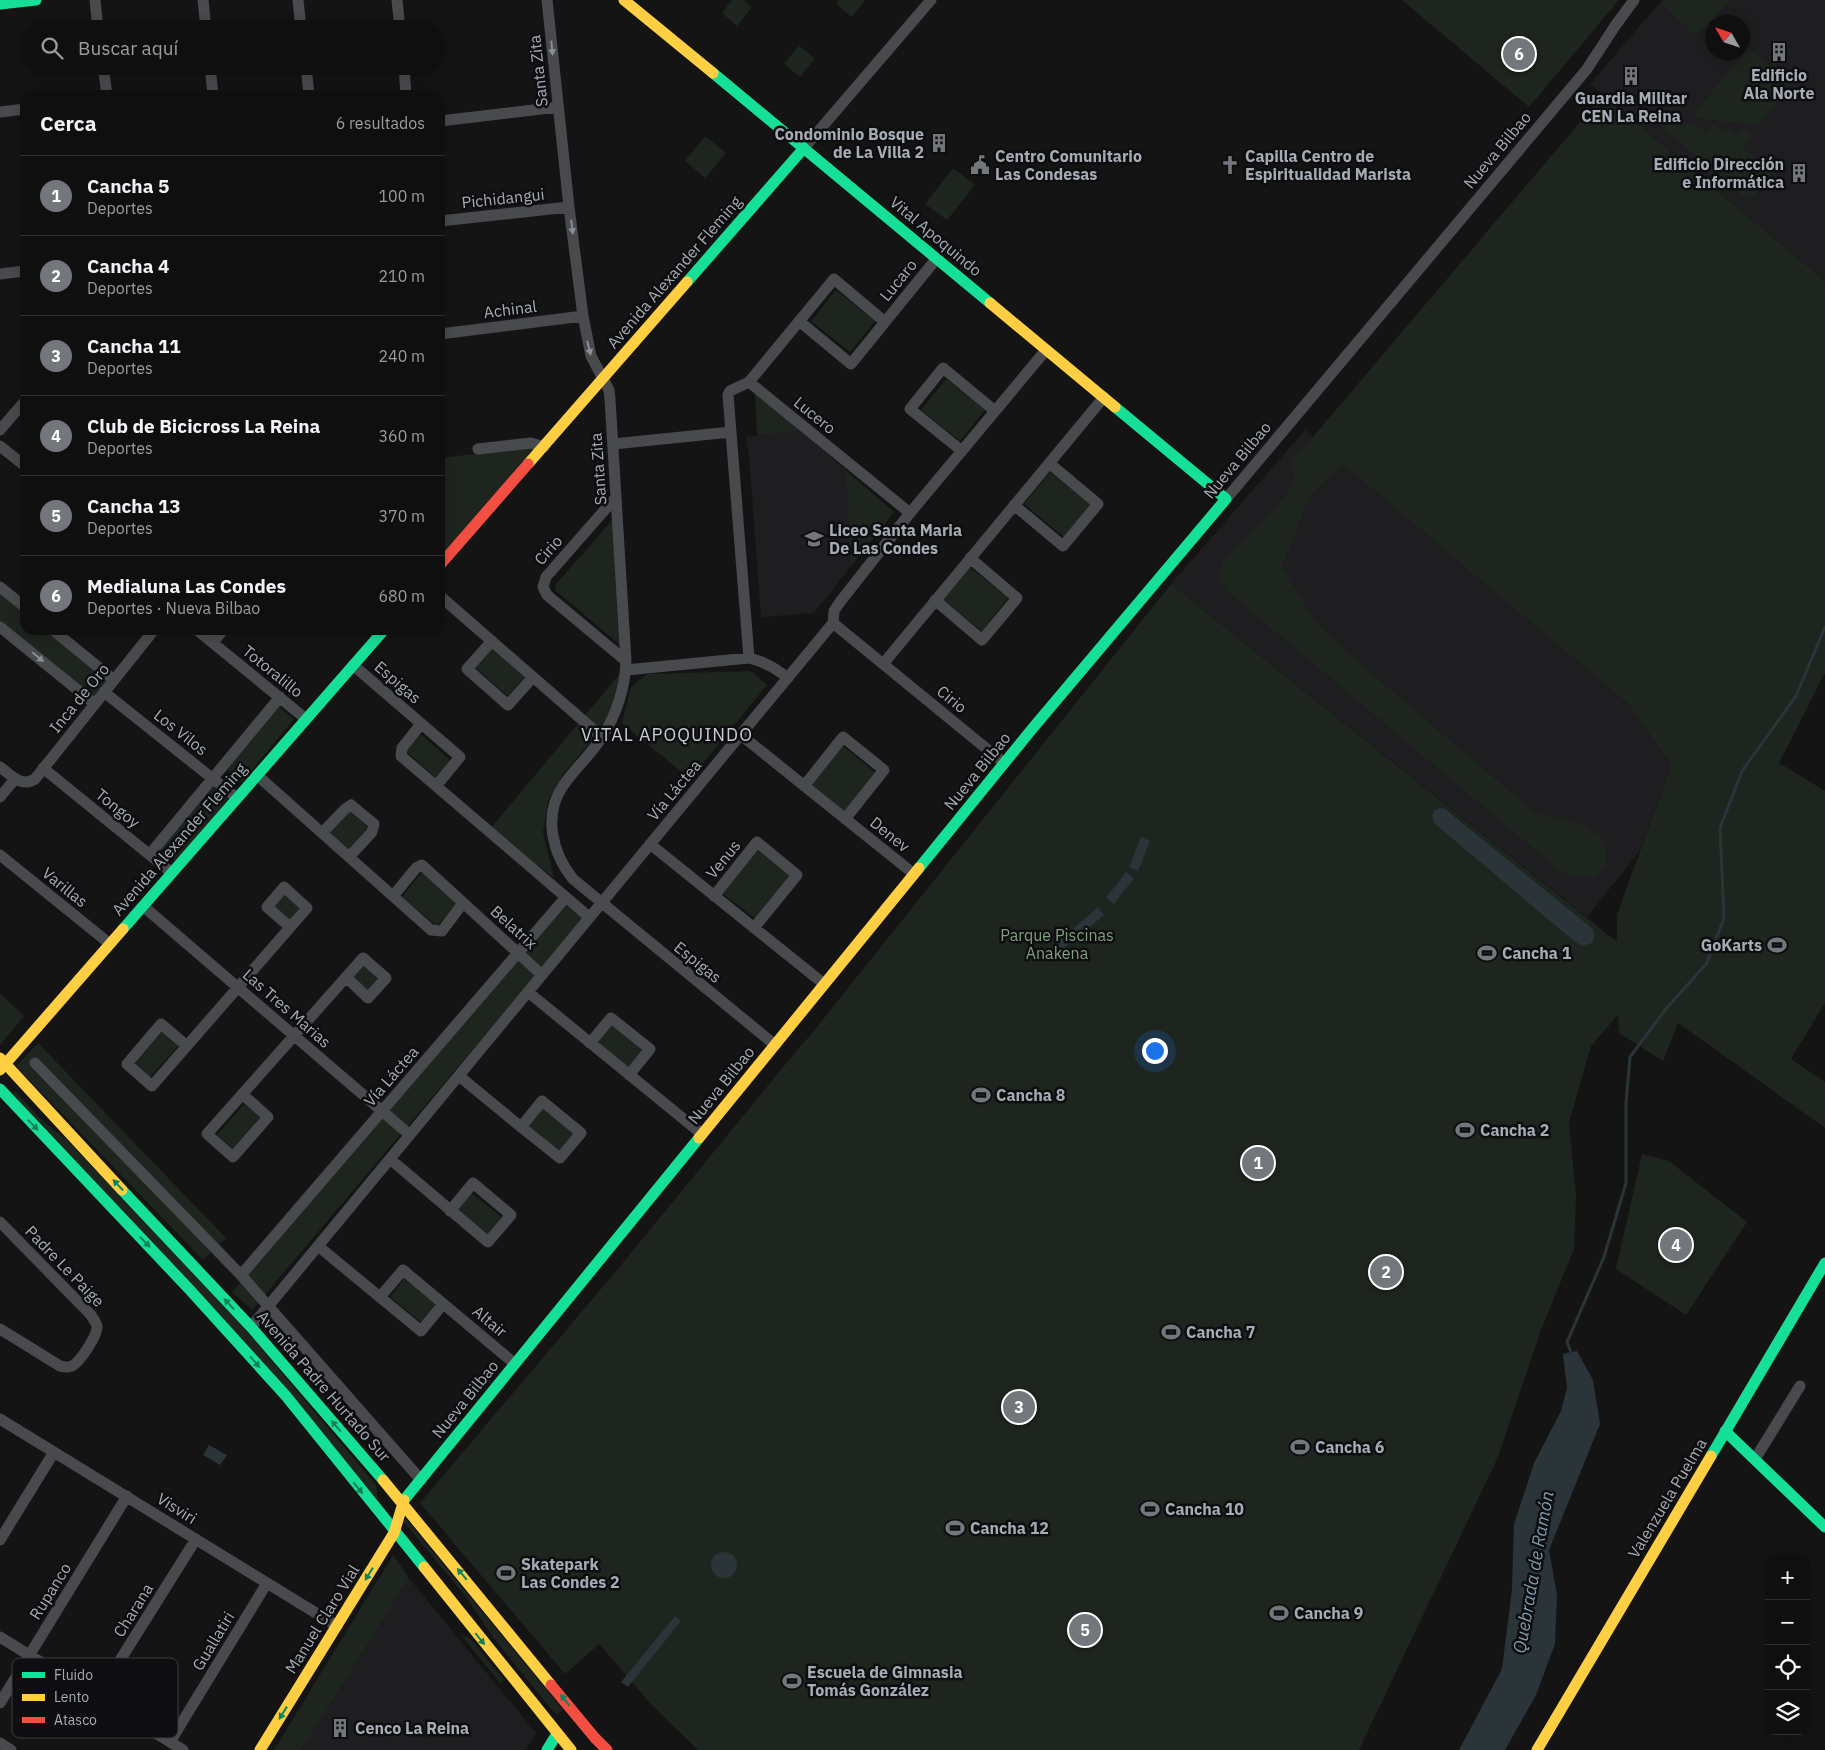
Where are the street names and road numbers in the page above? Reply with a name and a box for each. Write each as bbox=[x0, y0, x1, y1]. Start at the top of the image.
street label: Santa Zita bbox=[524, 34, 552, 108]
street label: Nueva Bilbao bbox=[1459, 107, 1535, 193]
street label: Pichidangui bbox=[461, 184, 545, 212]
street label: Avenida Alexander Fleming bbox=[602, 191, 746, 352]
street label: Vital Apoquindo bbox=[886, 192, 986, 280]
street label: Lucaro bbox=[875, 255, 921, 305]
street label: Achinal bbox=[482, 296, 538, 322]
street label: Lucero bbox=[790, 392, 840, 438]
street label: Nueva Bilbao bbox=[1199, 417, 1275, 503]
street label: Santa Zita bbox=[585, 432, 610, 506]
street label: Cirio bbox=[530, 531, 566, 569]
street label: Totoralillo bbox=[239, 641, 307, 701]
street label: Espigas bbox=[371, 656, 425, 708]
street label: Inca de Oro bbox=[45, 659, 113, 737]
street label: Cirio bbox=[933, 681, 971, 717]
street label: Los Vilos bbox=[150, 705, 212, 759]
street label: Nueva Bilbao bbox=[939, 728, 1015, 814]
street label: Vía Láctea bbox=[643, 755, 706, 825]
street label: Avenida Alexander Fleming bbox=[107, 758, 251, 919]
street label: Tongoy bbox=[92, 784, 144, 832]
street label: Denev bbox=[866, 812, 914, 856]
street label: Venus bbox=[701, 836, 745, 882]
street label: Varillas bbox=[38, 863, 92, 911]
street label: Belatrix bbox=[487, 901, 541, 953]
street label: Espigas bbox=[670, 937, 726, 987]
street label: Las Tres Marias bbox=[239, 964, 335, 1052]
street label: Vía Láctea bbox=[359, 1041, 423, 1110]
street label: Nueva Bilbao bbox=[683, 1042, 759, 1128]
street label: Padre Le Paige bbox=[21, 1221, 109, 1311]
street label: Altair bbox=[469, 1301, 511, 1341]
street label: Avenida Padre Hurtado Sur bbox=[253, 1306, 395, 1466]
street label: Nueva Bilbao bbox=[427, 1356, 503, 1442]
street label: Valenzuela Puelma bbox=[1623, 1434, 1711, 1562]
street label: Visviri bbox=[153, 1488, 201, 1528]
street label: Rupanco bbox=[25, 1559, 75, 1623]
street label: Manuel Claro Vial bbox=[280, 1561, 364, 1677]
street label: Charana bbox=[109, 1579, 157, 1641]
street label: Guallatiri bbox=[188, 1608, 238, 1674]

